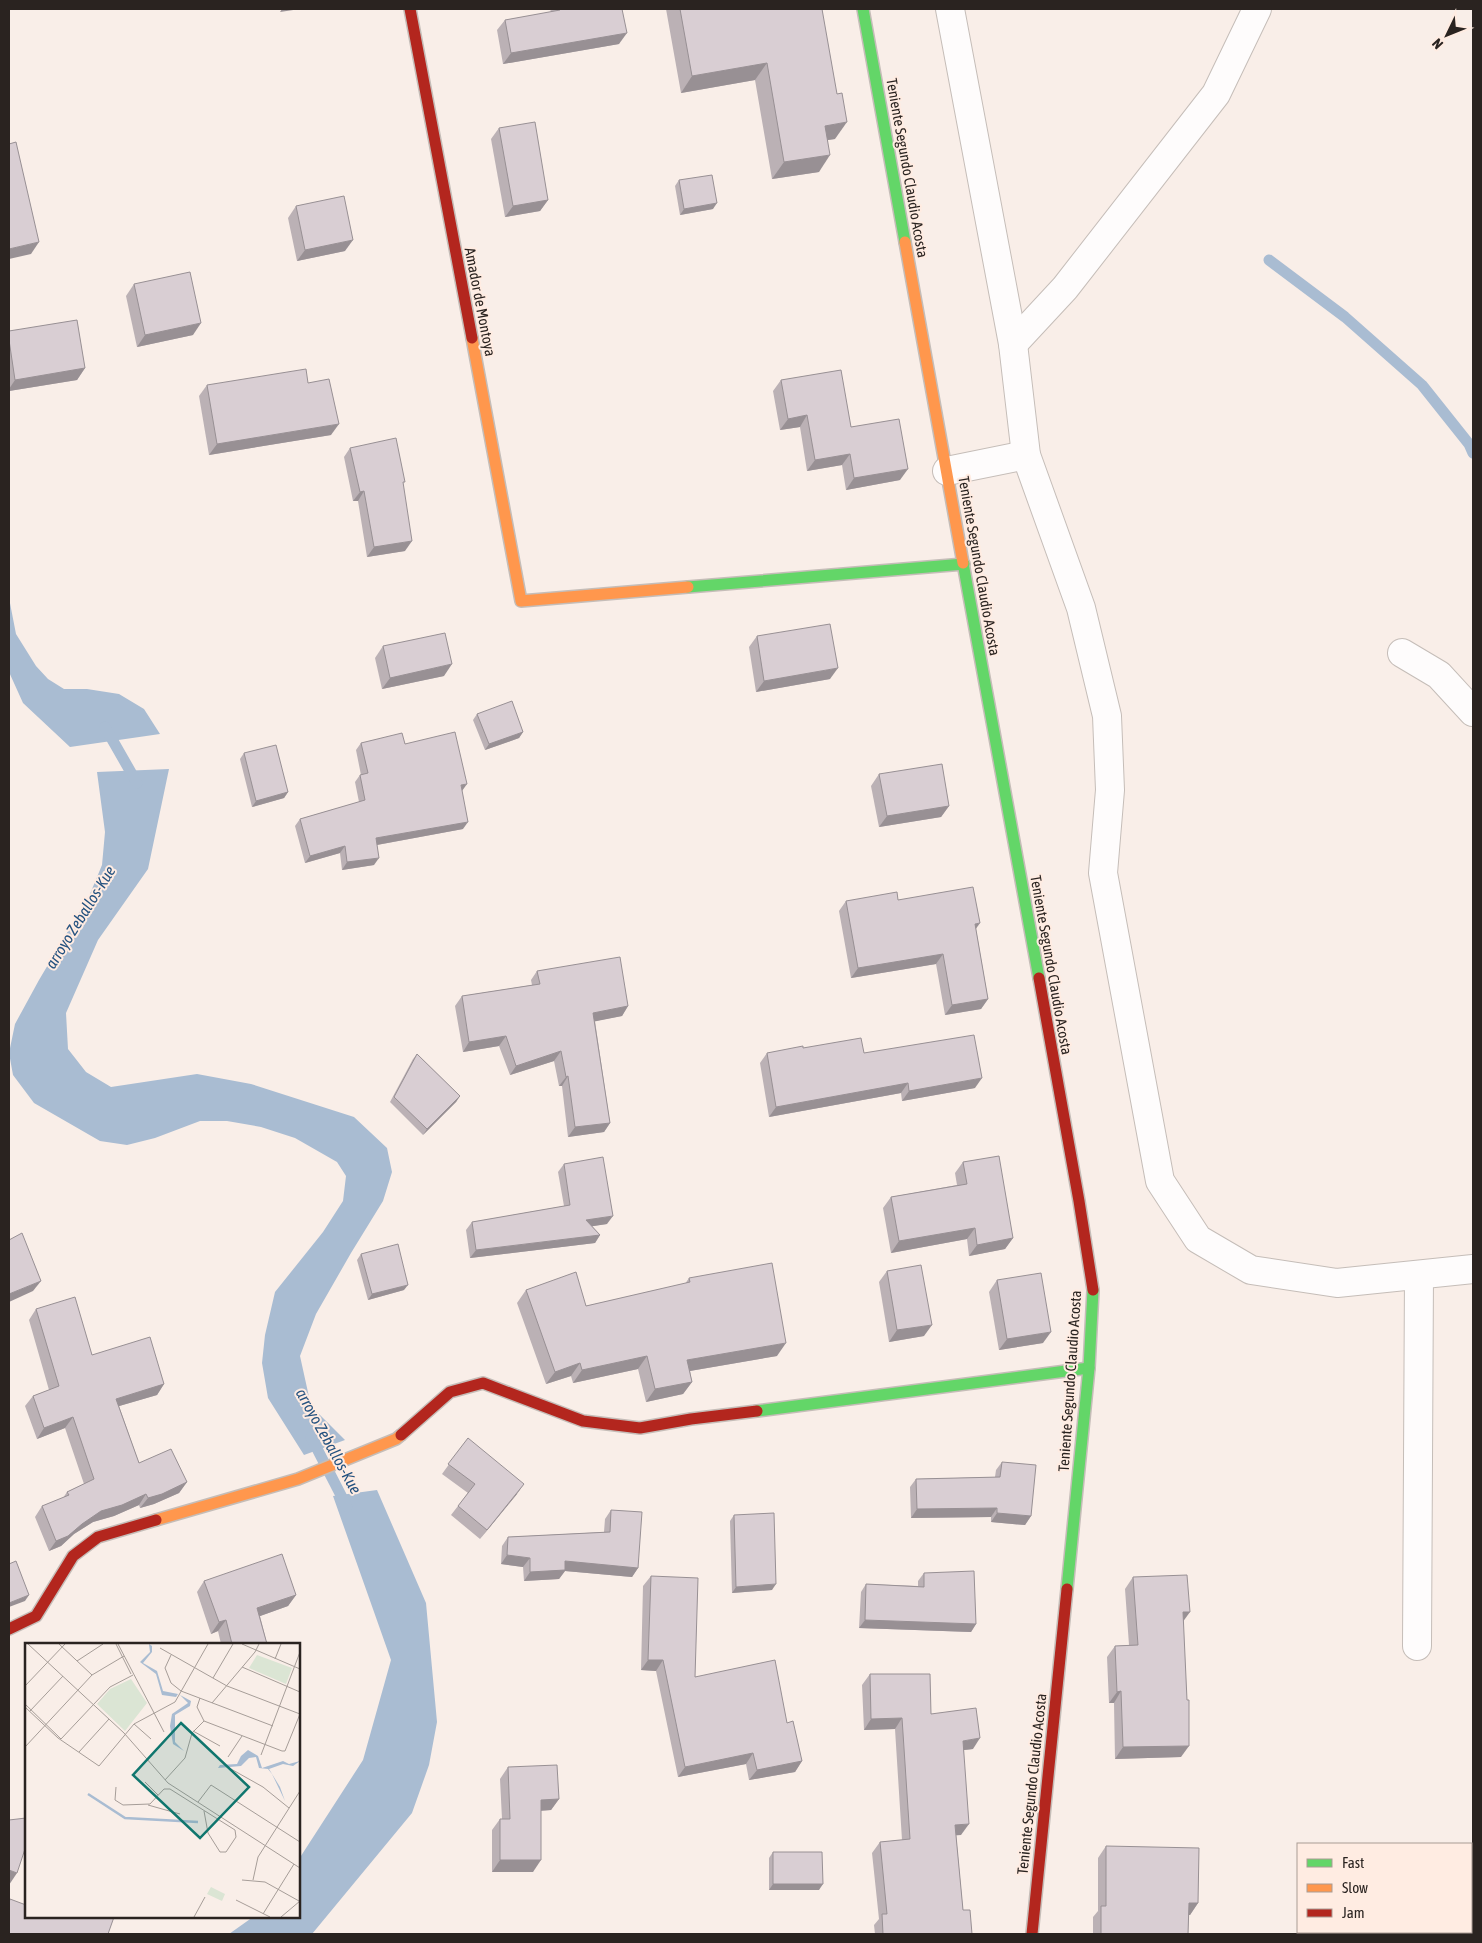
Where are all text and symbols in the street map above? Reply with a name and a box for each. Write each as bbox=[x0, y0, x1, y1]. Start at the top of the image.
north arrow bbox=[1422, 10, 1472, 60]
text: N bbox=[1429, 35, 1446, 52]
street label: Teniente Segundo Claudio Acosta bbox=[883, 77, 932, 259]
street label: Amador de Montoya bbox=[462, 246, 499, 358]
street label: Teniente Segundo Claudio Acosta bbox=[955, 475, 1004, 657]
water label: arroyo Zeballos-Kue bbox=[41, 862, 120, 972]
street label: Teniente Segundo Claudio Acosta bbox=[1027, 874, 1076, 1056]
street label: Teniente Segundo Claudio Acosta bbox=[1055, 1290, 1084, 1472]
water label: arroyo Zeballos-Kue bbox=[292, 1385, 365, 1497]
inset map bbox=[25, 1643, 300, 1918]
street label: Teniente Segundo Claudio Acosta bbox=[1014, 1693, 1049, 1875]
legend bbox=[1297, 1843, 1472, 1933]
text: Fast bbox=[1342, 1854, 1364, 1871]
text: Slow bbox=[1342, 1879, 1368, 1896]
text: Jam bbox=[1342, 1904, 1365, 1921]

